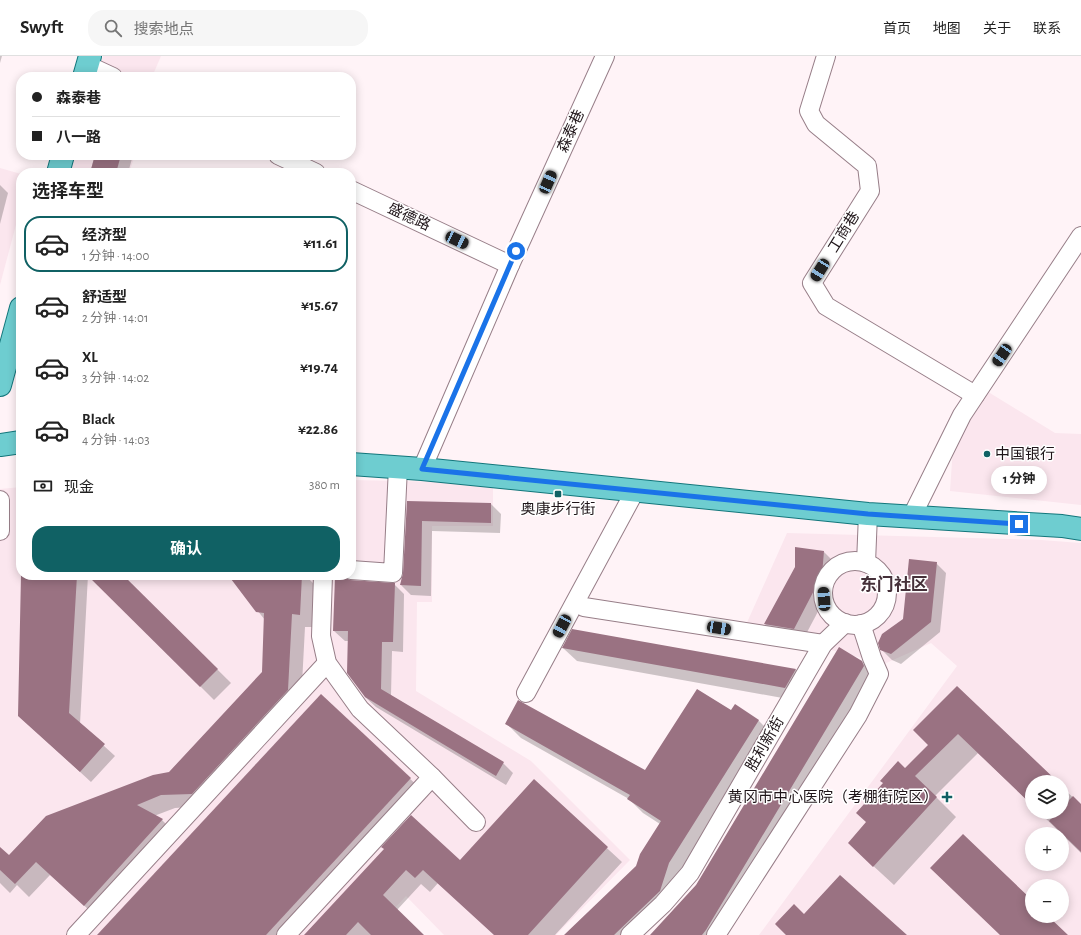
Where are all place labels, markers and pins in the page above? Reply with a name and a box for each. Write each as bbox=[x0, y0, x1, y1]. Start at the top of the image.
place label: 中国银行 bbox=[995, 446, 1055, 462]
marker: 中国银行 bbox=[982, 449, 992, 459]
marker: 奥康步行街 bbox=[553, 489, 563, 499]
place label: 奥康步行街 bbox=[520, 501, 596, 517]
place label: 黄冈市中心医院（考棚街院区） bbox=[728, 789, 938, 805]
marker: 黄冈市中心医院（考棚街院区） bbox=[941, 791, 953, 803]

